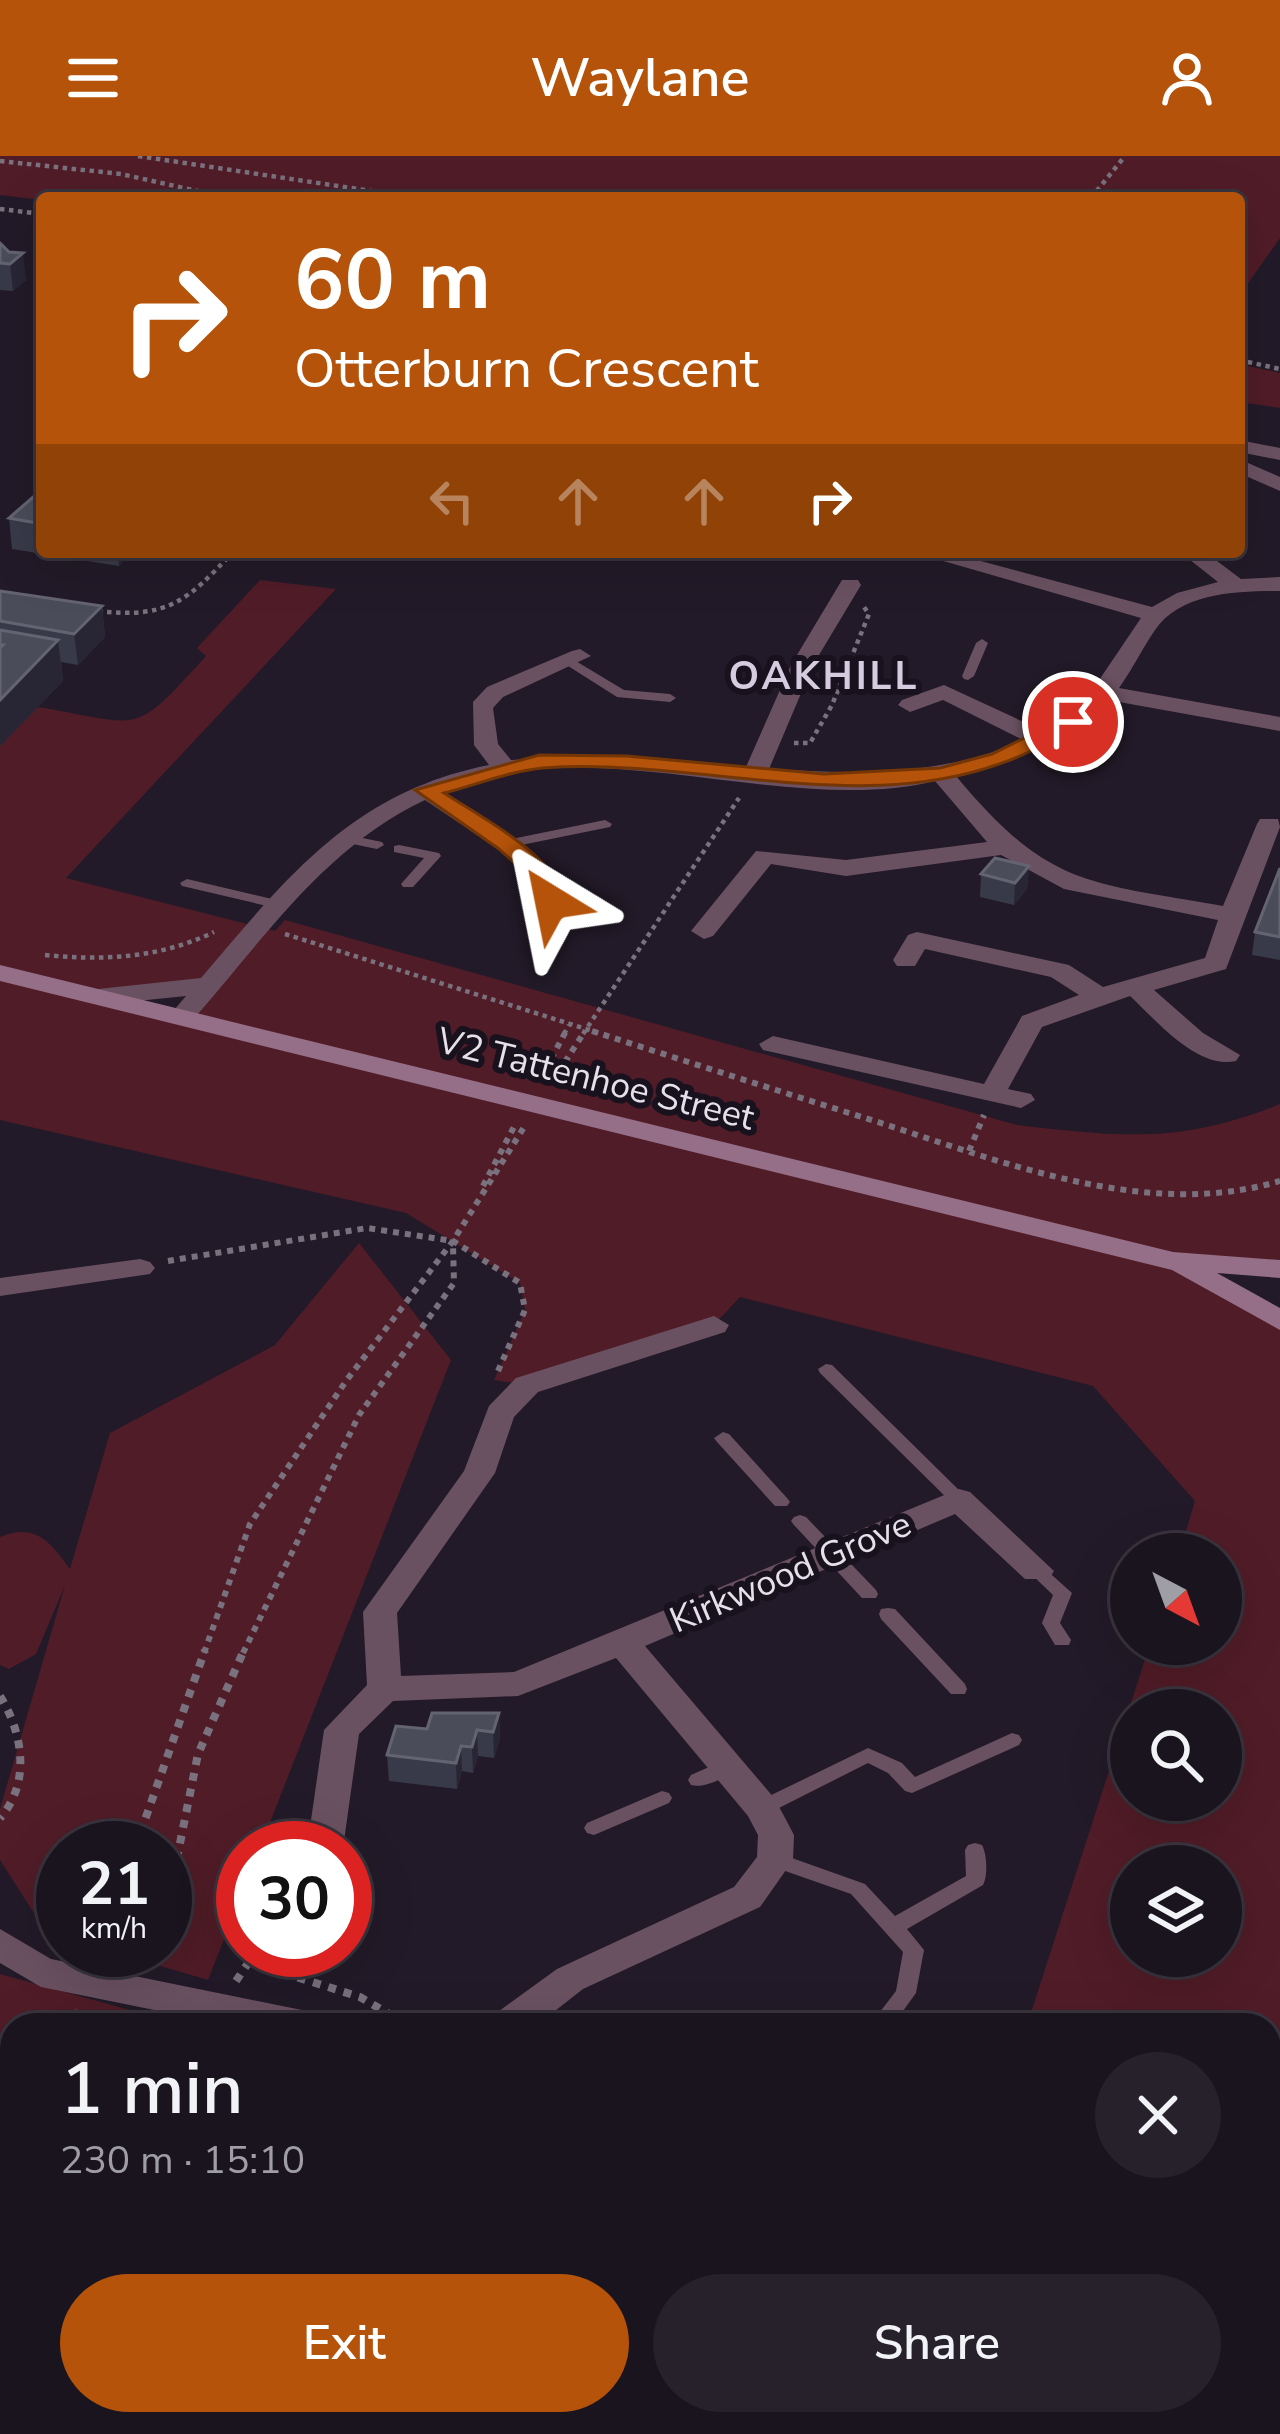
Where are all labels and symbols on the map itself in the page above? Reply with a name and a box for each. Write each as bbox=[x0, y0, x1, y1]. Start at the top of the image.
district label: OAKHILL bbox=[729, 650, 919, 703]
pin bbox=[1022, 671, 1124, 773]
position arrow bbox=[488, 839, 614, 965]
street label: V2 Tattenhoe Street bbox=[431, 1016, 760, 1143]
street label: Kirkwood Grove bbox=[663, 1500, 919, 1645]
north arrow bbox=[1110, 1533, 1242, 1665]
speed limit sign: 30 bbox=[216, 1821, 372, 1977]

